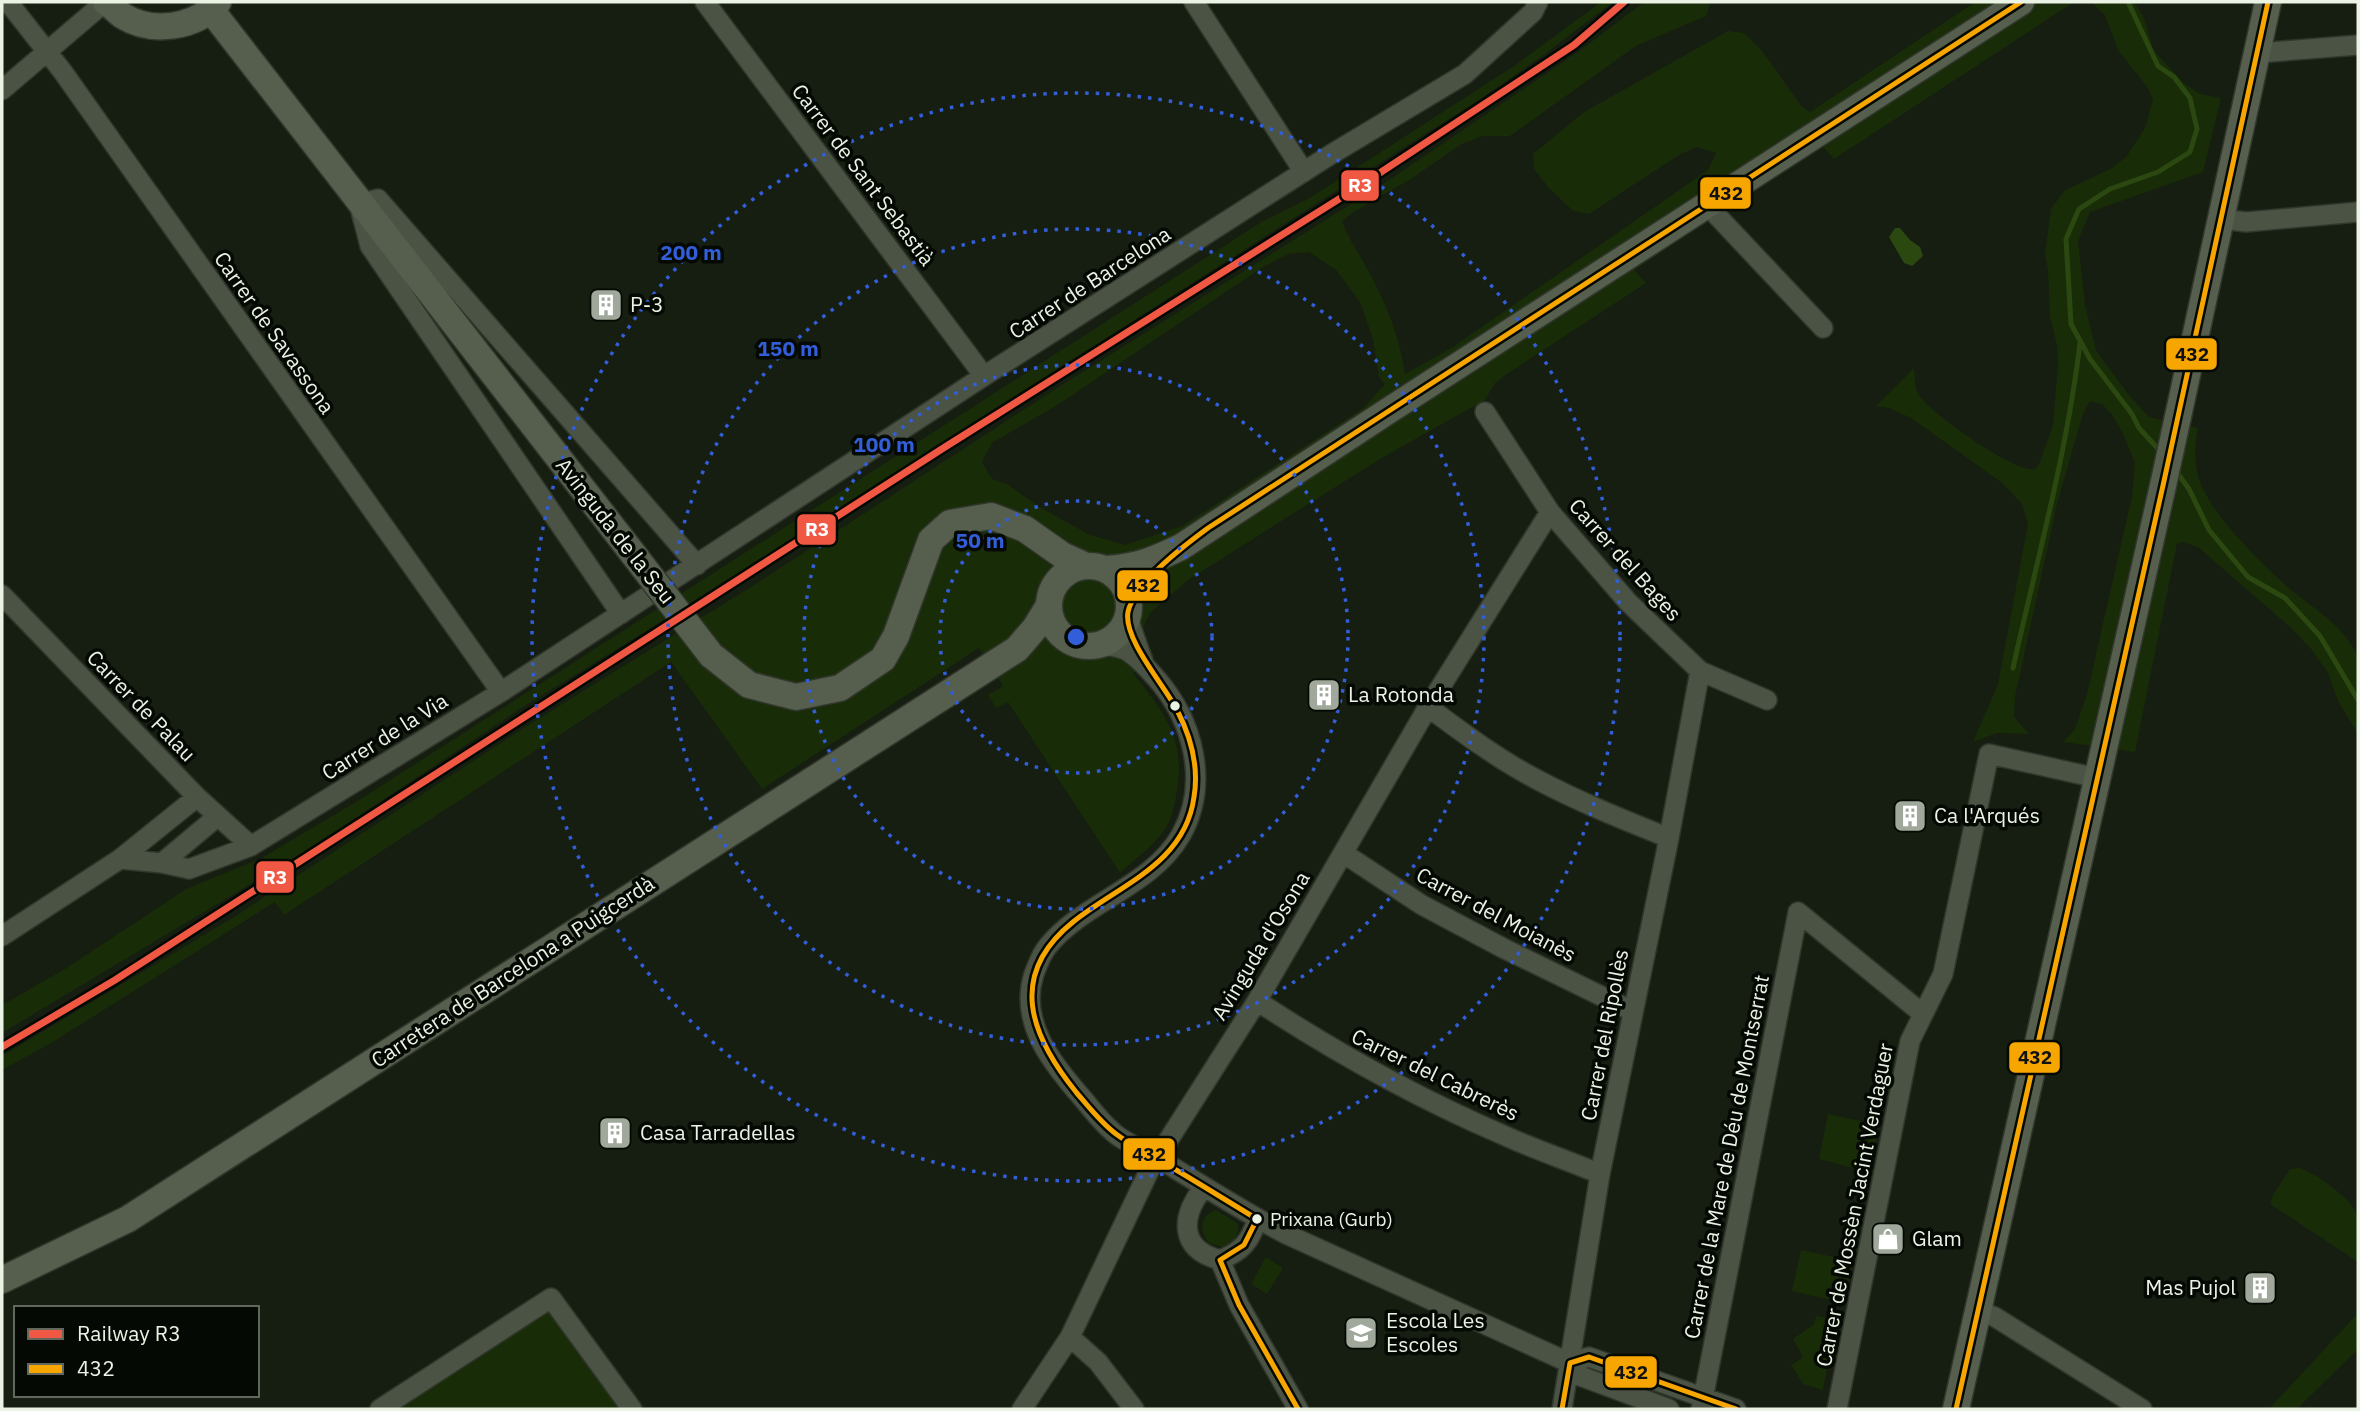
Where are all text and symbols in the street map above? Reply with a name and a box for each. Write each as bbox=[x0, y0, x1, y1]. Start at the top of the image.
street label: Carrer de Sant Sebastià bbox=[786, 78, 942, 271]
line badge: R3 bbox=[1340, 169, 1380, 202]
text: R3 bbox=[1348, 173, 1372, 197]
line badge: 432 bbox=[1699, 176, 1752, 210]
text: 432 bbox=[1709, 181, 1743, 205]
street label: Carrer de Barcelona bbox=[1003, 219, 1176, 345]
text: 200 m bbox=[660, 238, 722, 266]
street label: Carrer de Savassona bbox=[208, 246, 341, 419]
building icon: P-3 bbox=[587, 286, 625, 324]
place label: P-3 bbox=[630, 290, 664, 318]
text: 150 m bbox=[757, 334, 819, 362]
line badge: 432 bbox=[2165, 337, 2218, 371]
text: 432 bbox=[2175, 342, 2209, 366]
text: 100 m bbox=[853, 430, 915, 458]
street label: Avinguda de la Seu bbox=[550, 452, 682, 609]
street label: Carrer del Bages bbox=[1563, 492, 1688, 627]
line badge: R3 bbox=[796, 513, 837, 546]
text: R3 bbox=[805, 517, 829, 541]
text: 50 m bbox=[956, 526, 1004, 554]
line badge: 432 bbox=[1116, 569, 1169, 602]
text: 432 bbox=[1126, 573, 1160, 597]
centre of rings bbox=[1064, 625, 1088, 649]
street label: Carrer de Palau bbox=[81, 643, 202, 767]
building icon: La Rotonda bbox=[1305, 676, 1343, 714]
place label: La Rotonda bbox=[1348, 680, 1454, 708]
street label: Carrer de la Via bbox=[316, 686, 453, 786]
unlabelled marker bbox=[1168, 699, 1182, 713]
building icon: Ca l'Arqués bbox=[1891, 797, 1929, 835]
place label: Ca l'Arqués bbox=[1934, 801, 2040, 829]
line badge: R3 bbox=[255, 860, 295, 894]
street label: Carrer del Moianès bbox=[1412, 860, 1581, 968]
text: R3 bbox=[263, 865, 287, 889]
street label: Avinguda d'Osona bbox=[1205, 866, 1316, 1025]
street label: Carretera de Barcelona a Puigcerdà bbox=[365, 869, 659, 1073]
street label: Carrer del Ripollès bbox=[1574, 947, 1634, 1123]
street label: Carrer de la Mare de Déu de Montserrat bbox=[1677, 972, 1775, 1341]
street label: Carrer del Cabrerès bbox=[1347, 1021, 1524, 1127]
street label: Carrer de Mossèn Jacint Verdaguer bbox=[1809, 1040, 1899, 1369]
line badge: 432 bbox=[2008, 1041, 2061, 1074]
text: 432 bbox=[2018, 1045, 2052, 1069]
building icon: Casa Tarradellas bbox=[596, 1114, 634, 1152]
place label: Casa Tarradellas bbox=[640, 1118, 795, 1146]
line badge: 432 bbox=[1122, 1137, 1176, 1171]
text: 432 bbox=[1132, 1142, 1166, 1166]
place label: Prixana (Gurb) bbox=[1270, 1207, 1393, 1231]
marker: Prixana (Gurb) bbox=[1250, 1212, 1264, 1226]
shop icon: Glam bbox=[1869, 1220, 1907, 1258]
place label: Glam bbox=[1912, 1224, 1962, 1252]
building icon: Mas Pujol bbox=[2241, 1269, 2279, 1307]
place label: Mas Pujol bbox=[2145, 1273, 2236, 1301]
legend bbox=[14, 1306, 259, 1397]
place label: Escola Les Escoles bbox=[1386, 1306, 1485, 1358]
school or university icon: Escola Les Escoles bbox=[1342, 1314, 1380, 1352]
text: Railway R3 bbox=[77, 1319, 181, 1347]
text: 432 bbox=[77, 1354, 115, 1382]
line badge: 432 bbox=[1604, 1355, 1658, 1389]
text: 432 bbox=[1614, 1360, 1648, 1384]

